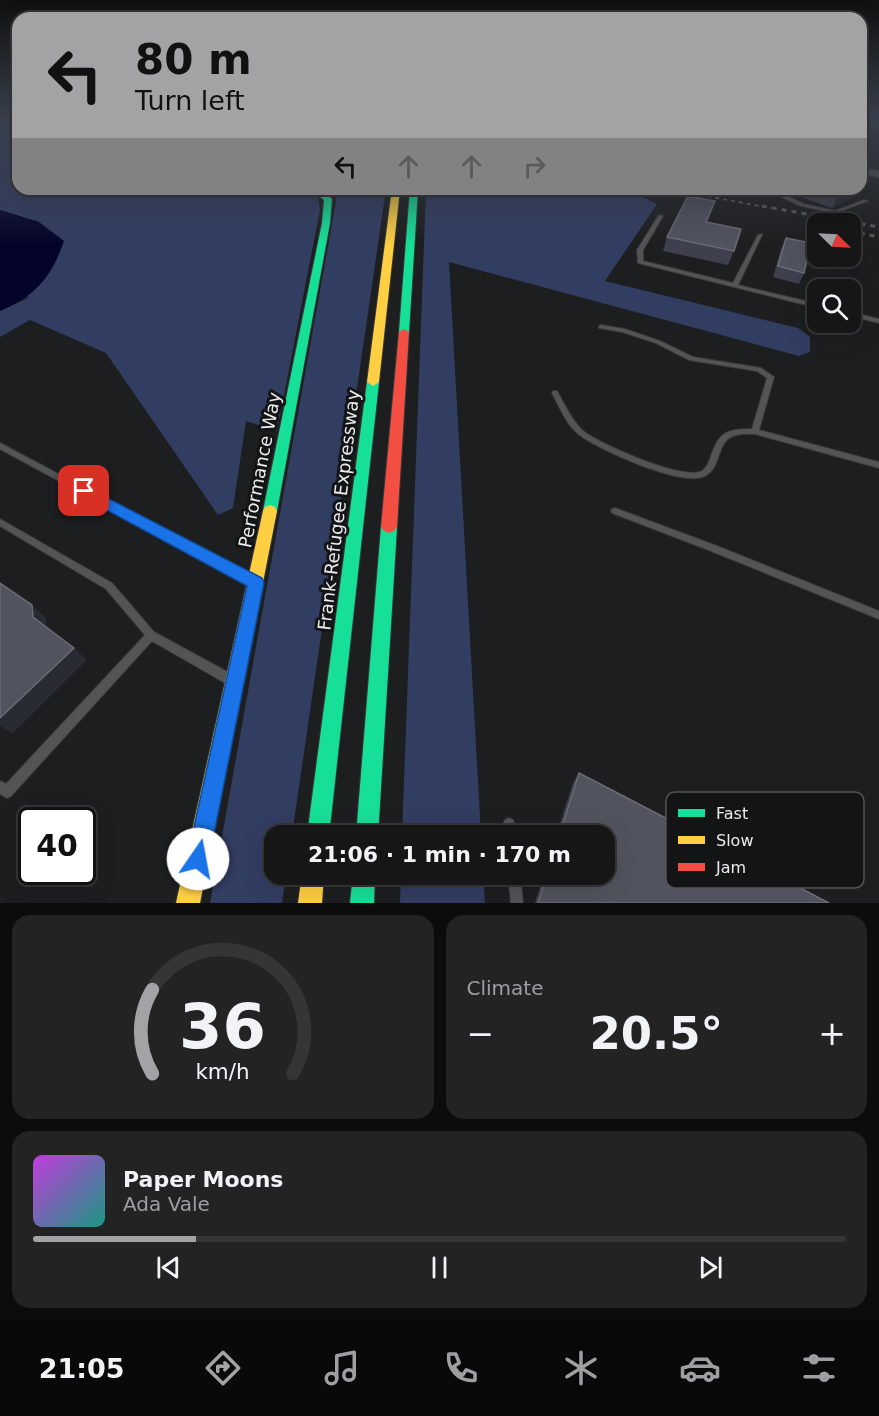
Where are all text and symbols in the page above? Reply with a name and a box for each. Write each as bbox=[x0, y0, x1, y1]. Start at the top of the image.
text: 80 m bbox=[135, 35, 252, 84]
icon: left bbox=[36, 36, 114, 114]
text: Turn left bbox=[135, 85, 245, 116]
icon: left bbox=[329, 150, 362, 183]
icon: ahead bbox=[392, 150, 425, 183]
icon: ahead bbox=[455, 150, 488, 183]
icon: right bbox=[518, 150, 551, 183]
north arrow bbox=[807, 213, 861, 267]
map controls bbox=[807, 213, 861, 333]
button: search bbox=[807, 279, 861, 333]
street label: Frank-Refugee Expressway bbox=[313, 388, 364, 631]
street label: Performance Way bbox=[234, 390, 285, 550]
pin bbox=[58, 465, 109, 516]
icon: arrive bbox=[67, 474, 100, 507]
legend bbox=[666, 792, 864, 888]
text: Fast bbox=[716, 804, 748, 823]
speed limit sign: 40 bbox=[18, 807, 96, 885]
position arrow bbox=[166, 827, 230, 891]
text: Slow bbox=[716, 831, 753, 850]
text: 21:06 · 1 min · 170 m bbox=[308, 842, 571, 867]
text: Jam bbox=[715, 858, 746, 877]
text: Climate bbox=[467, 976, 543, 1000]
text: 36 bbox=[179, 990, 266, 1063]
text: 20.5° bbox=[589, 1007, 723, 1060]
text: − bbox=[467, 1014, 494, 1053]
text: + bbox=[818, 1014, 846, 1053]
text: km/h bbox=[196, 1059, 250, 1084]
text: Paper Moons bbox=[123, 1167, 283, 1192]
text: Ada Vale bbox=[123, 1192, 210, 1216]
icon: previous bbox=[152, 1251, 185, 1284]
icon: pause bbox=[423, 1251, 456, 1284]
icon: next bbox=[694, 1251, 727, 1284]
icon: directions bbox=[202, 1347, 244, 1389]
icon: music bbox=[321, 1347, 363, 1389]
icon: phone bbox=[440, 1347, 482, 1389]
icon: climate bbox=[560, 1347, 602, 1389]
icon: car bbox=[679, 1347, 721, 1389]
icon: filters bbox=[798, 1347, 840, 1389]
text: 21:05 bbox=[39, 1353, 125, 1384]

